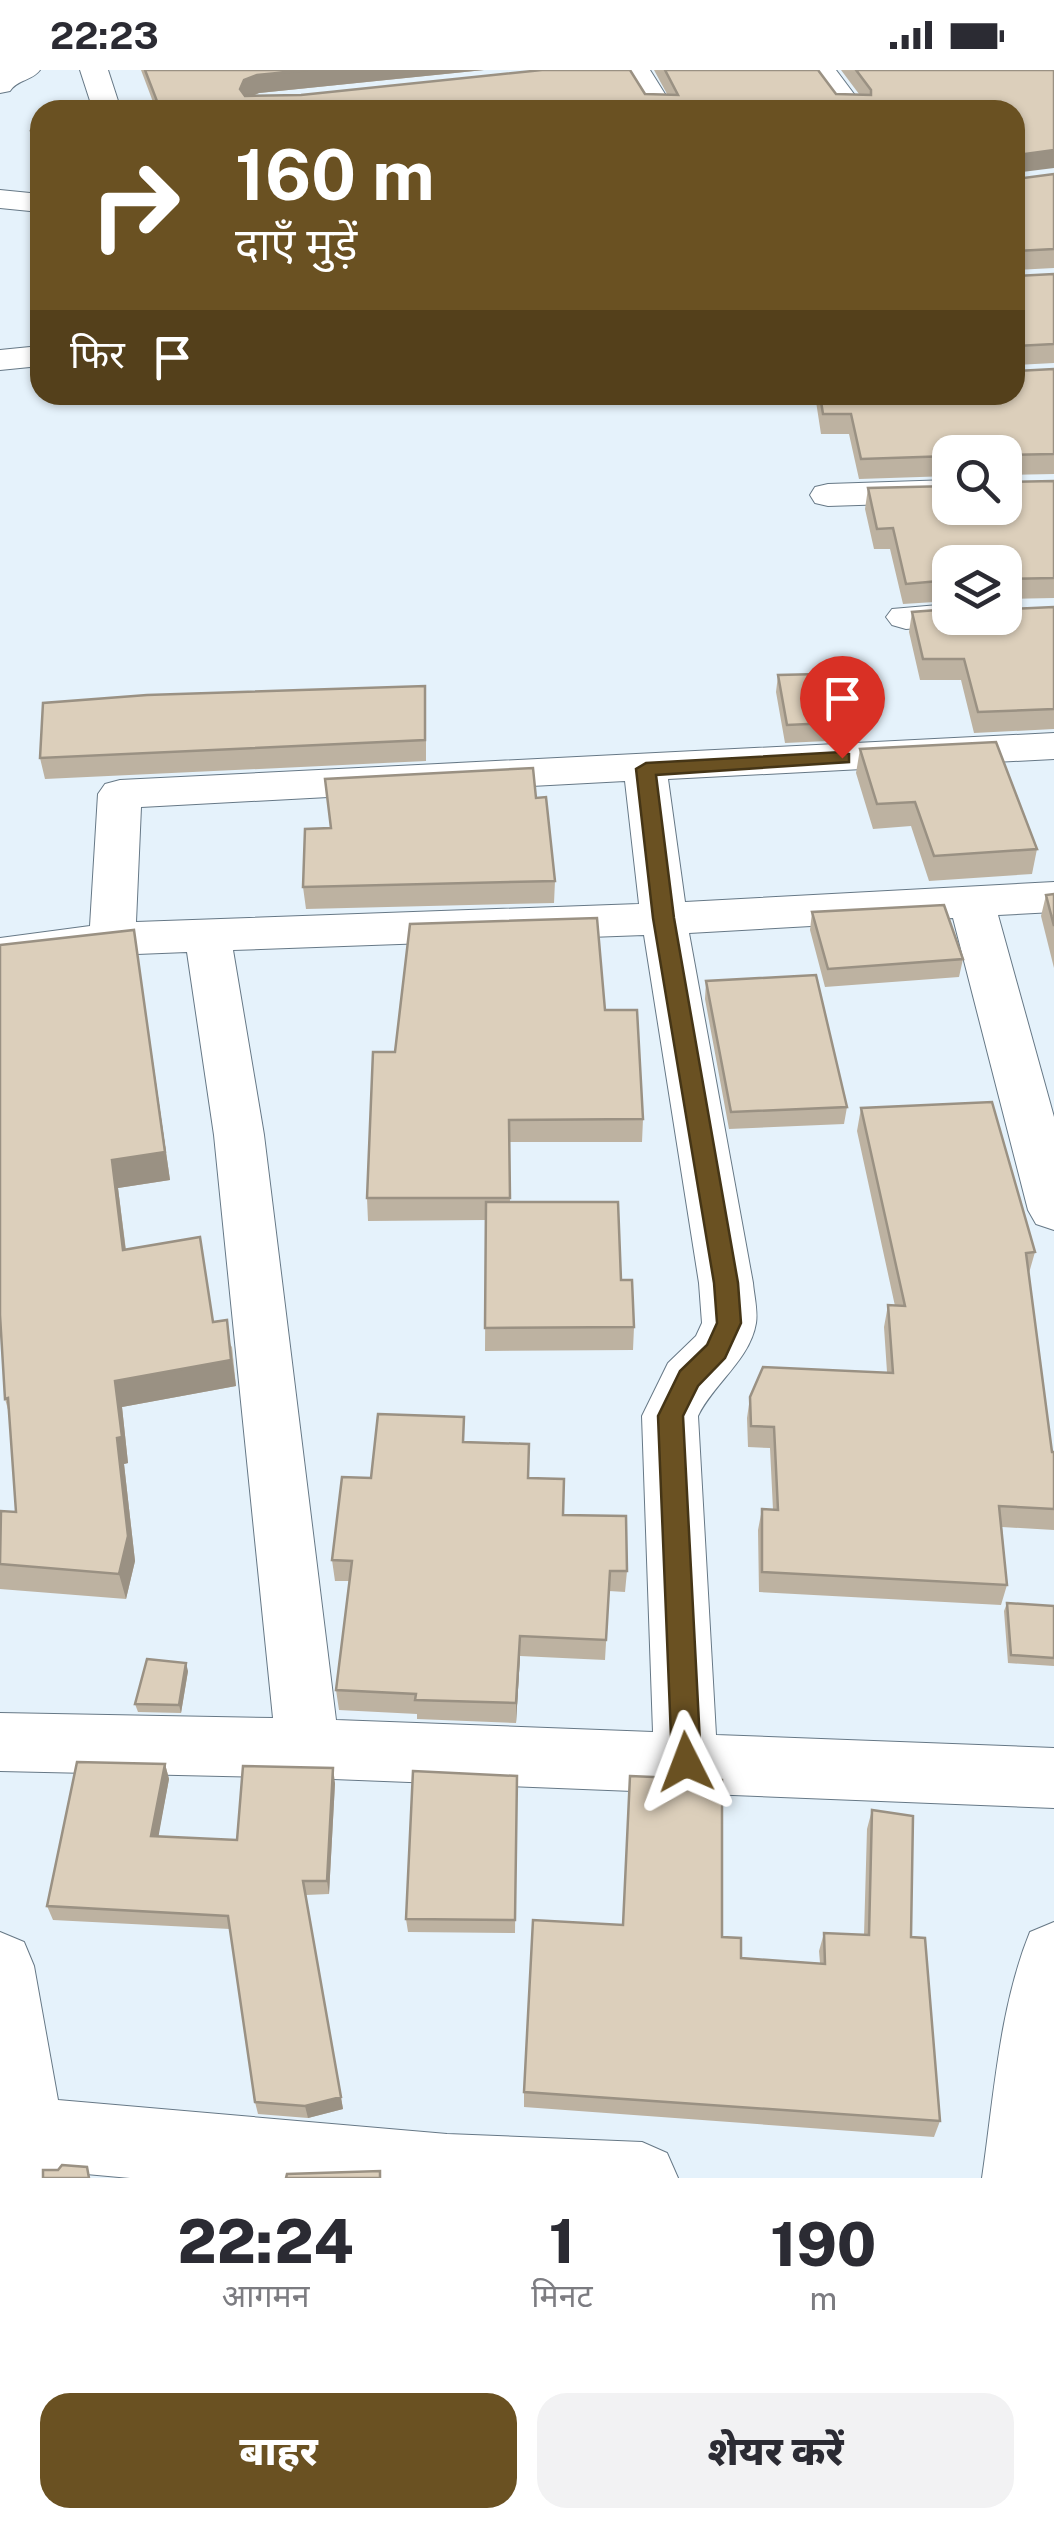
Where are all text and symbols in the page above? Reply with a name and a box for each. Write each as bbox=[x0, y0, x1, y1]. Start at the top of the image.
text: 22:23 bbox=[50, 13, 159, 58]
text: 160 m bbox=[235, 133, 435, 216]
icon: right bbox=[70, 140, 200, 270]
text: दाएँ मुड़ें bbox=[235, 217, 357, 270]
icon: arrive bbox=[145, 330, 200, 385]
text: फिर bbox=[70, 332, 125, 377]
map controls bbox=[932, 435, 1022, 635]
button: search bbox=[932, 435, 1022, 525]
button: layers bbox=[932, 545, 1022, 635]
pin bbox=[800, 656, 885, 759]
icon: arrive bbox=[815, 671, 870, 726]
position arrow bbox=[634, 1710, 738, 1814]
text: 22:24 bbox=[178, 2206, 354, 2277]
text: 1 bbox=[549, 2206, 575, 2277]
text: 190 bbox=[770, 2209, 876, 2280]
text: आगमन bbox=[222, 2277, 309, 2314]
text: मिनट bbox=[531, 2277, 593, 2314]
text: m bbox=[809, 2280, 837, 2317]
button: बाहर bbox=[40, 2393, 517, 2508]
button: शेयर करें bbox=[537, 2393, 1014, 2508]

